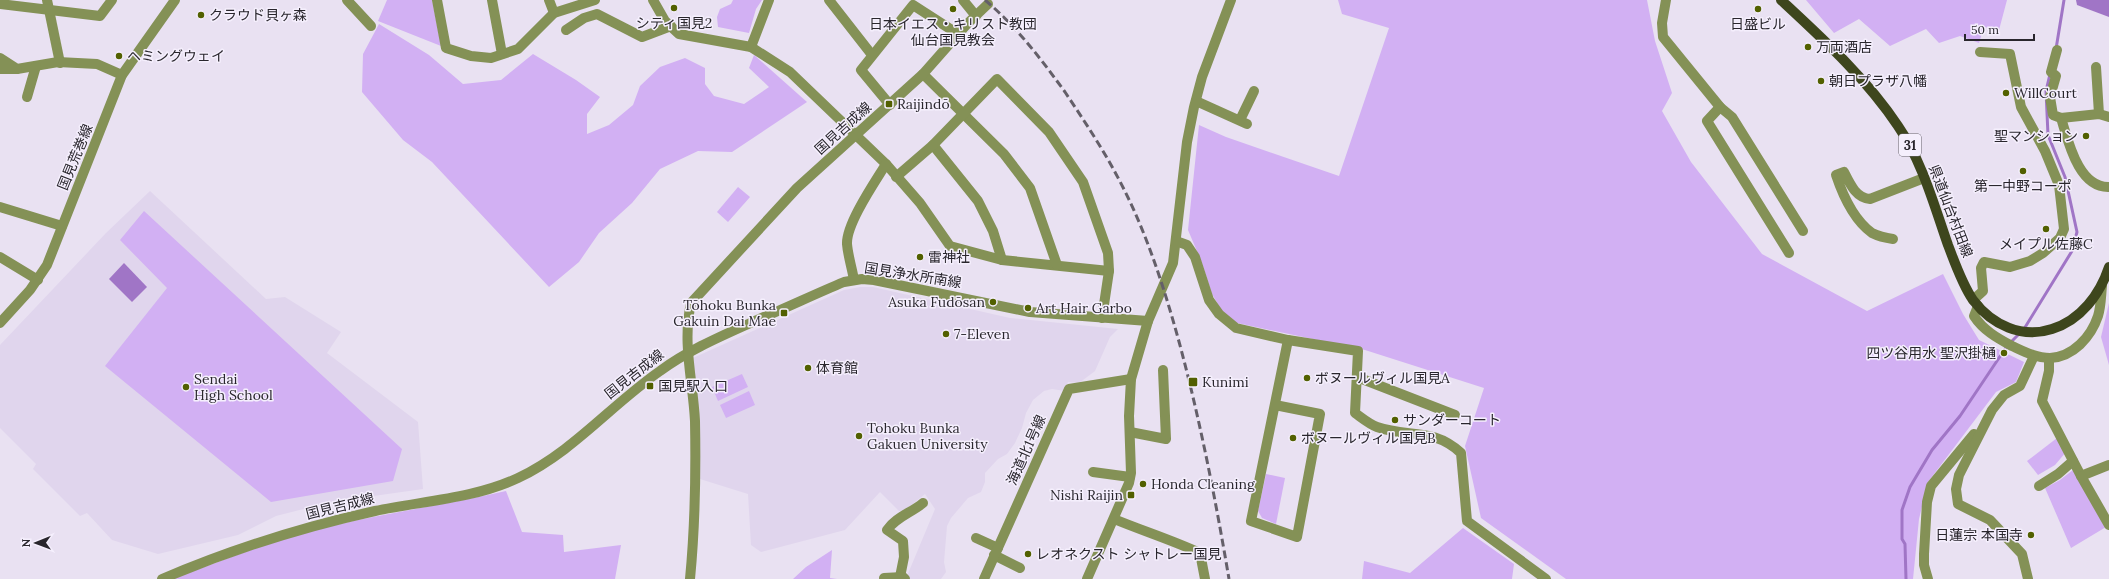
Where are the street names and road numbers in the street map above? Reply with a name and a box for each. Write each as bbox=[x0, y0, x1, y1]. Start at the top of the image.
street label: 国見吉成線 bbox=[811, 98, 875, 158]
street label: 国見荒巻線 bbox=[54, 121, 96, 193]
road number: 31 bbox=[1899, 134, 1921, 156]
street label: 県道仙台村田線 bbox=[1925, 162, 1977, 260]
street label: 国見浄水所南線 bbox=[863, 258, 963, 292]
street label: 国見吉成線 bbox=[601, 345, 667, 403]
street label: 海道北1号線 bbox=[1003, 412, 1049, 488]
street label: 国見吉成線 bbox=[304, 489, 376, 523]

